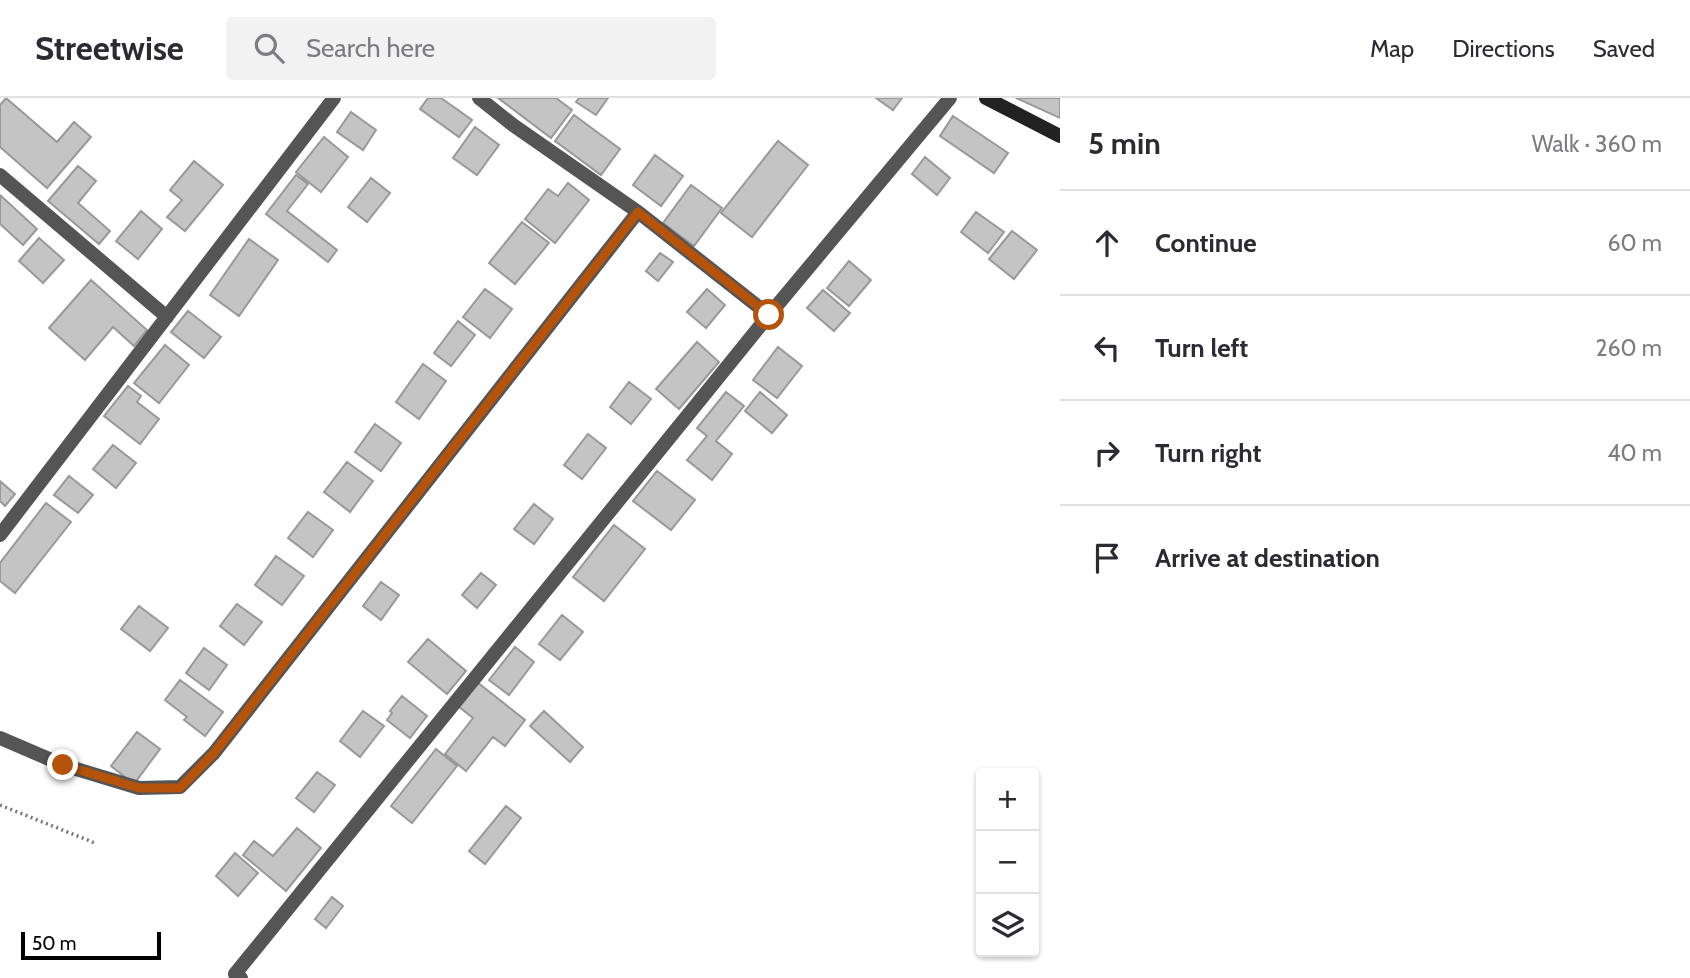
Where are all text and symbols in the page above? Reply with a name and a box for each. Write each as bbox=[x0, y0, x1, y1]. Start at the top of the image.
search box bbox=[226, 17, 716, 80]
text: Streetwise bbox=[35, 28, 184, 68]
icon: search bbox=[250, 29, 288, 67]
text: Search here bbox=[306, 32, 435, 64]
text: Map bbox=[1370, 34, 1414, 63]
text: Directions bbox=[1452, 34, 1555, 63]
text: Saved bbox=[1593, 34, 1655, 63]
text: 5 min bbox=[1088, 125, 1161, 162]
text: Walk · 360 m bbox=[1532, 130, 1662, 158]
icon: ahead bbox=[1088, 224, 1126, 262]
text: Continue bbox=[1155, 227, 1257, 259]
text: 60 m bbox=[1608, 229, 1662, 257]
route start bbox=[753, 299, 784, 330]
icon: left bbox=[1088, 329, 1126, 367]
text: Turn left bbox=[1155, 332, 1248, 364]
text: 260 m bbox=[1595, 334, 1662, 362]
icon: right bbox=[1088, 434, 1126, 472]
text: Turn right bbox=[1155, 437, 1261, 469]
text: 40 m bbox=[1607, 439, 1662, 467]
icon: arrive bbox=[1088, 539, 1126, 577]
text: Arrive at destination bbox=[1155, 542, 1380, 574]
route end bbox=[47, 749, 78, 780]
map controls bbox=[976, 768, 1039, 957]
button: + bbox=[976, 768, 1039, 831]
button: − bbox=[976, 831, 1039, 894]
button: layers bbox=[976, 894, 1039, 957]
scale bar bbox=[21, 929, 161, 961]
text: 50 m bbox=[32, 932, 76, 955]

